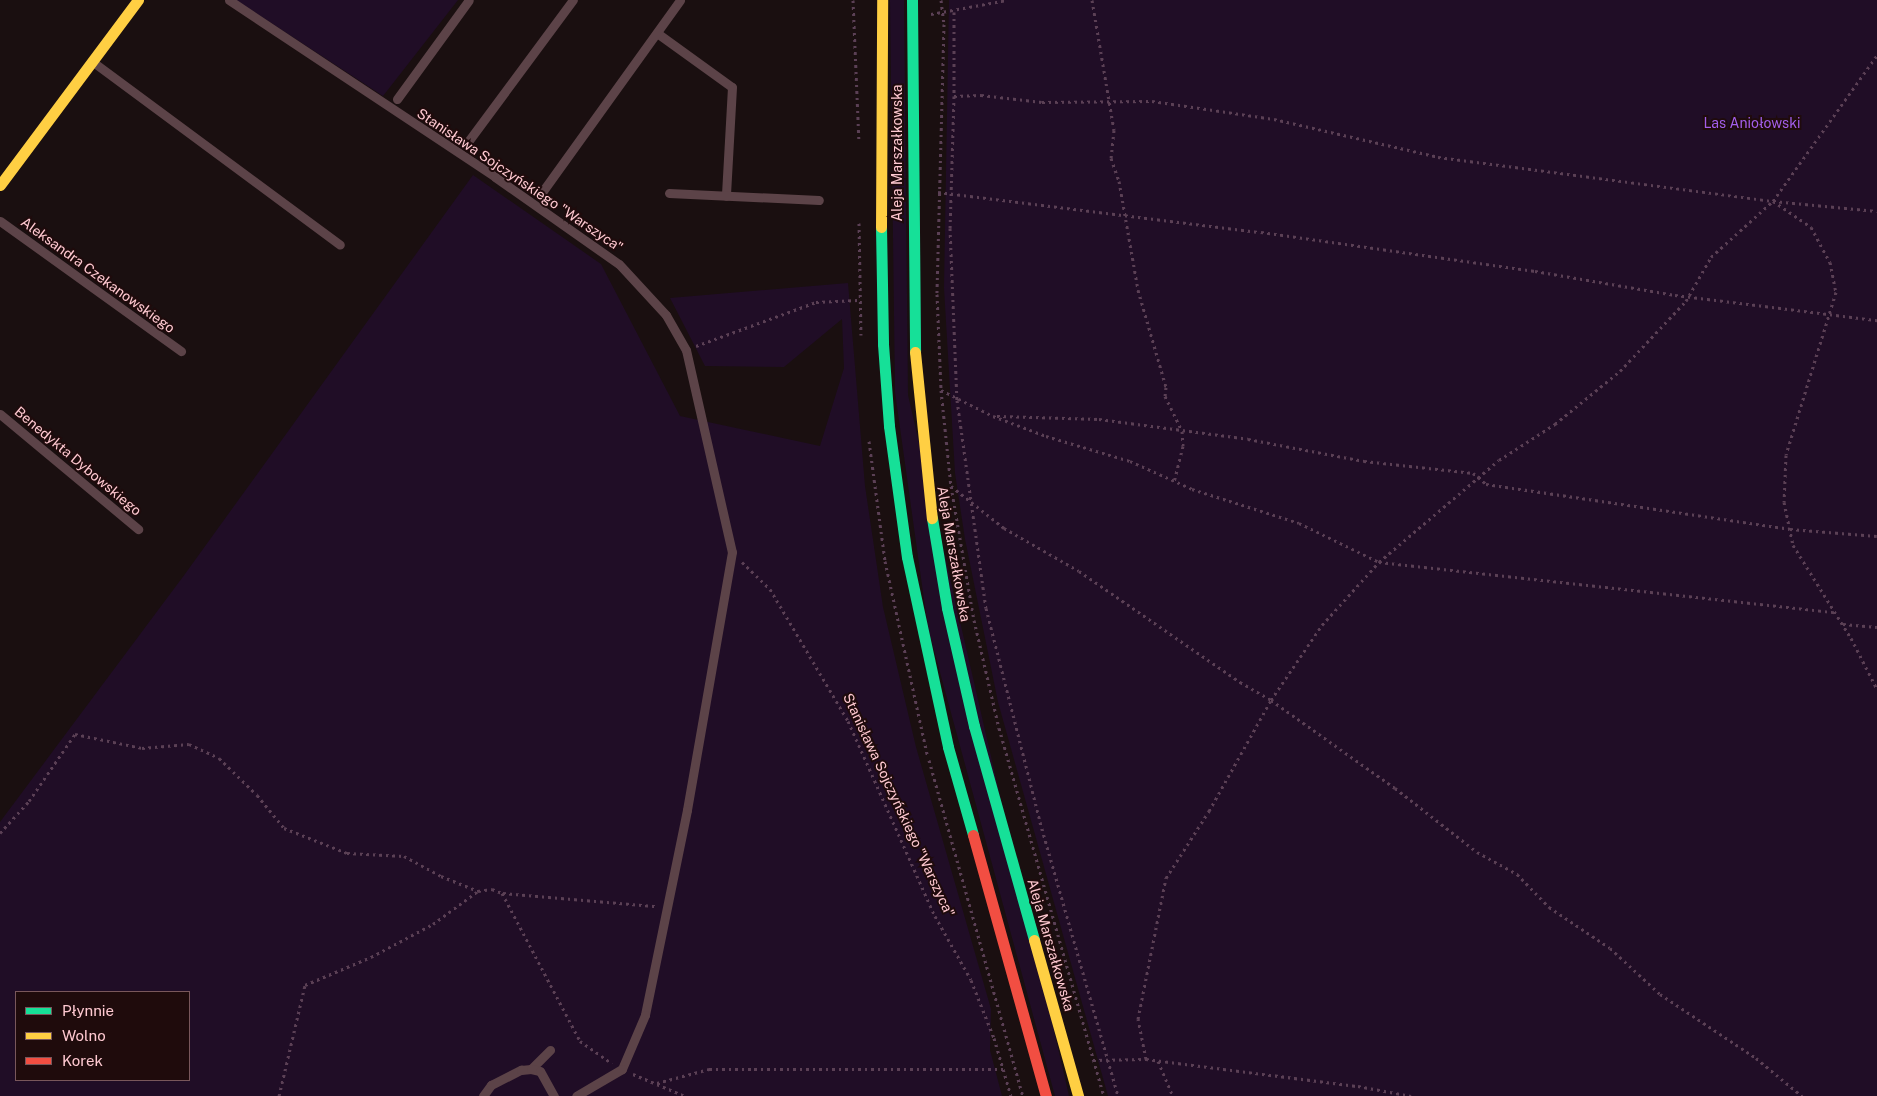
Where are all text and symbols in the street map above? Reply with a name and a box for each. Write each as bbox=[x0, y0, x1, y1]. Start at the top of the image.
street label: Aleja Marszałkowska bbox=[889, 84, 905, 222]
street label: Stanisława Sojczyńskiego "Warszyca" bbox=[414, 105, 626, 255]
park label: Las Aniołowski bbox=[1703, 115, 1801, 131]
street label: Aleksandra Czekanowskiego bbox=[18, 213, 178, 337]
street label: Benedykta Dybowskiego bbox=[11, 403, 145, 519]
street label: Aleja Marszałkowska bbox=[934, 485, 974, 623]
street label: Stanisława Sojczyńskiego "Warszyca" bbox=[840, 690, 958, 920]
street label: Aleja Marszałkowska bbox=[1024, 877, 1078, 1013]
legend bbox=[15, 991, 190, 1081]
text: Płynnie bbox=[62, 1002, 114, 1019]
text: Wolno bbox=[62, 1027, 106, 1044]
text: Korek bbox=[62, 1052, 103, 1069]

